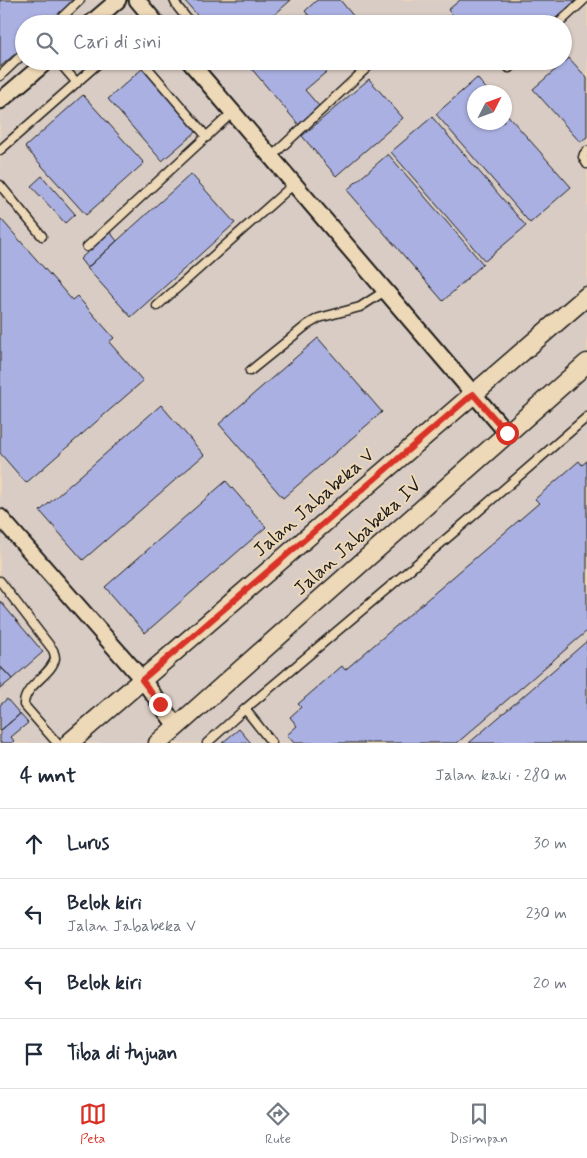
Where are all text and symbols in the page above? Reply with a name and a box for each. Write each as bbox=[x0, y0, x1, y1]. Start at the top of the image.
search box bbox=[15, 15, 572, 70]
icon: search bbox=[33, 29, 61, 57]
text: Cari di sini bbox=[73, 30, 161, 55]
north arrow bbox=[467, 85, 512, 130]
route start bbox=[496, 422, 519, 445]
street label: Jalan Jababeka V bbox=[248, 443, 380, 563]
street label: Jalan Jababeka IV bbox=[289, 473, 427, 601]
route end bbox=[149, 693, 172, 716]
text: 4 mnt bbox=[20, 762, 76, 790]
text: Jalan kaki · 280 m bbox=[435, 765, 567, 786]
icon: ahead bbox=[20, 830, 48, 858]
text: Lurus bbox=[67, 831, 109, 856]
text: 30 m bbox=[534, 833, 567, 854]
text: Belok kiri bbox=[67, 891, 142, 916]
icon: left bbox=[20, 900, 48, 928]
text: 230 m bbox=[526, 903, 567, 924]
text: Jalan Jababeka V bbox=[67, 916, 196, 937]
icon: left bbox=[20, 970, 48, 998]
text: Belok kiri bbox=[67, 971, 142, 996]
text: 20 m bbox=[533, 973, 567, 994]
icon: arrive bbox=[20, 1040, 48, 1068]
text: Tiba di tujuan bbox=[67, 1041, 178, 1066]
tab: Peta bbox=[79, 1100, 107, 1148]
tab: Rute bbox=[264, 1100, 292, 1148]
tab: Disimpan bbox=[449, 1100, 508, 1148]

